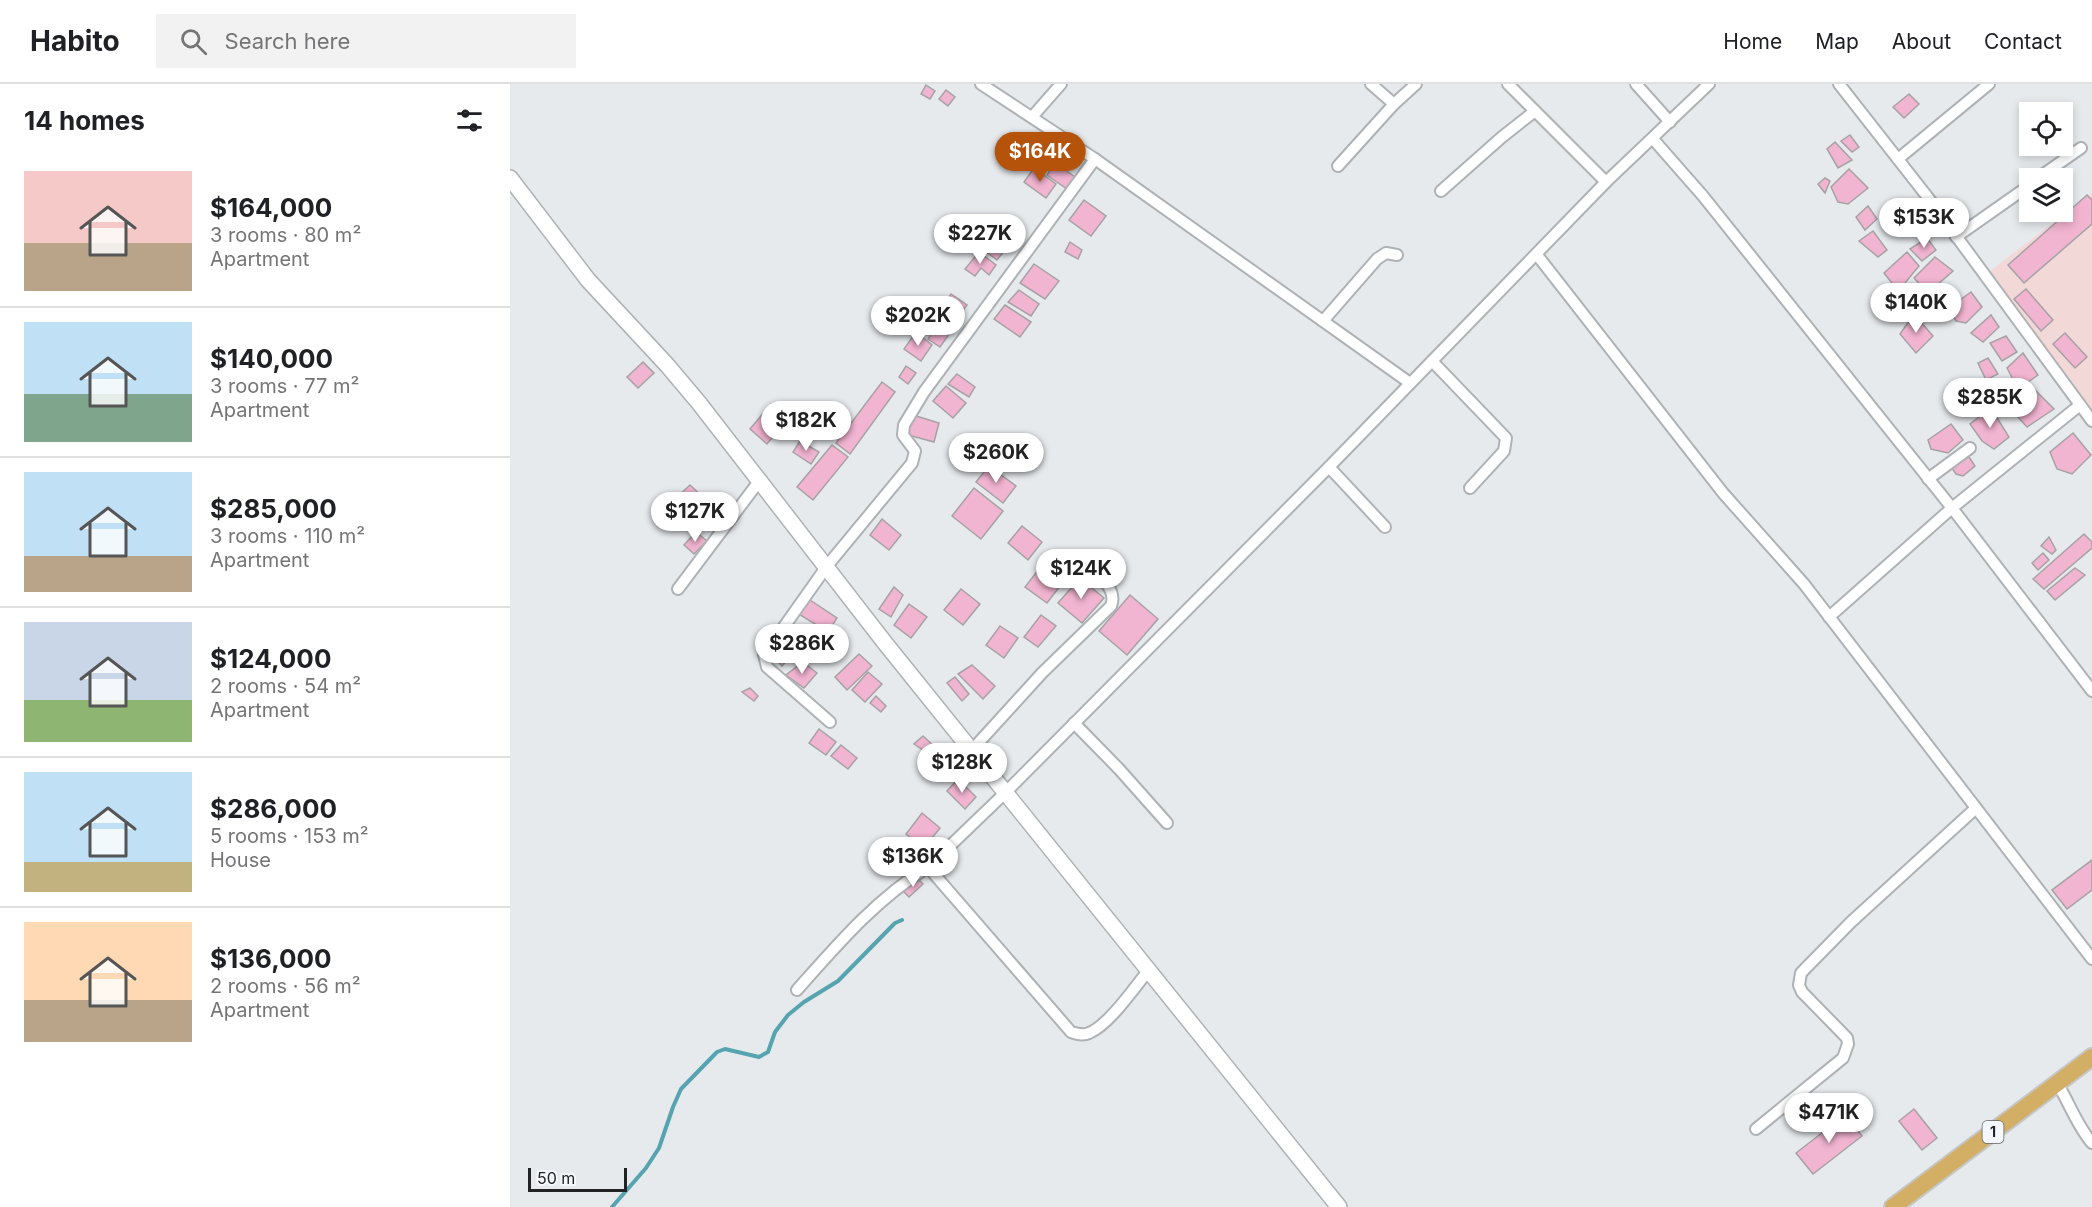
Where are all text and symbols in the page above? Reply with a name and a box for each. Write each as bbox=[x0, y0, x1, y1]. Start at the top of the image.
search box bbox=[156, 14, 576, 68]
text: Habito bbox=[30, 24, 120, 58]
icon: search bbox=[177, 25, 210, 58]
text: Search here bbox=[225, 28, 350, 54]
text: Home bbox=[1723, 29, 1782, 54]
text: Map bbox=[1815, 29, 1859, 54]
text: About bbox=[1892, 29, 1951, 54]
text: Contact bbox=[1984, 29, 2062, 54]
map controls bbox=[2019, 102, 2073, 222]
button: locate bbox=[2019, 102, 2073, 156]
icon: filters bbox=[453, 104, 486, 137]
text: 14 homes bbox=[24, 105, 145, 136]
pin: $164K bbox=[998, 132, 1082, 183]
text: $164K bbox=[1009, 139, 1071, 163]
button: layers bbox=[2019, 168, 2073, 222]
text: $164,000 bbox=[210, 192, 332, 223]
icon: home bbox=[72, 195, 144, 267]
pin: $153K bbox=[1882, 198, 1966, 249]
text: $153K bbox=[1893, 205, 1955, 229]
pin: $227K bbox=[938, 214, 1022, 265]
text: $227K bbox=[948, 221, 1012, 245]
text: 3 rooms · 80 m² bbox=[210, 223, 361, 247]
text: Apartment bbox=[210, 247, 309, 271]
pin: $140K bbox=[1874, 283, 1958, 334]
text: $140K bbox=[1884, 290, 1948, 314]
pin: $202K bbox=[876, 296, 960, 347]
text: $202K bbox=[885, 303, 951, 327]
text: $140,000 bbox=[210, 343, 333, 374]
icon: home bbox=[72, 346, 144, 418]
text: 3 rooms · 77 m² bbox=[210, 374, 359, 398]
pin: $285K bbox=[1948, 378, 2032, 429]
text: $285K bbox=[1957, 385, 2023, 409]
text: Apartment bbox=[210, 398, 309, 422]
pin: $182K bbox=[764, 401, 848, 452]
text: $182K bbox=[775, 408, 837, 432]
pin: $260K bbox=[954, 433, 1038, 484]
text: $260K bbox=[963, 440, 1029, 464]
pin: $127K bbox=[653, 492, 737, 543]
text: $285,000 bbox=[210, 493, 337, 524]
icon: home bbox=[72, 496, 144, 568]
text: $127K bbox=[665, 499, 725, 523]
text: 3 rooms · 110 m² bbox=[210, 524, 365, 548]
text: Apartment bbox=[210, 548, 309, 572]
pin: $124K bbox=[1039, 549, 1123, 600]
text: $124K bbox=[1050, 556, 1112, 580]
pin: $286K bbox=[760, 624, 844, 675]
text: $286K bbox=[769, 631, 835, 655]
text: $124,000 bbox=[210, 643, 331, 674]
icon: home bbox=[72, 646, 144, 718]
text: 2 rooms · 54 m² bbox=[210, 674, 361, 698]
text: Apartment bbox=[210, 698, 309, 722]
pin: $128K bbox=[920, 743, 1004, 794]
text: $128K bbox=[931, 750, 993, 774]
text: $286,000 bbox=[210, 793, 337, 824]
icon: home bbox=[72, 796, 144, 868]
text: 5 rooms · 153 m² bbox=[210, 824, 369, 848]
pin: $136K bbox=[871, 837, 955, 888]
text: $136K bbox=[882, 844, 944, 868]
text: House bbox=[210, 848, 271, 872]
text: $136,000 bbox=[210, 943, 332, 974]
icon: home bbox=[72, 946, 144, 1018]
text: 2 rooms · 56 m² bbox=[210, 974, 361, 998]
text: Apartment bbox=[210, 998, 309, 1022]
pin: $471K bbox=[1787, 1093, 1871, 1144]
text: $471K bbox=[1798, 1100, 1860, 1124]
road number: 1 bbox=[1982, 1121, 2004, 1143]
scale bar bbox=[528, 1165, 627, 1192]
text: 50 m bbox=[537, 1168, 575, 1188]

